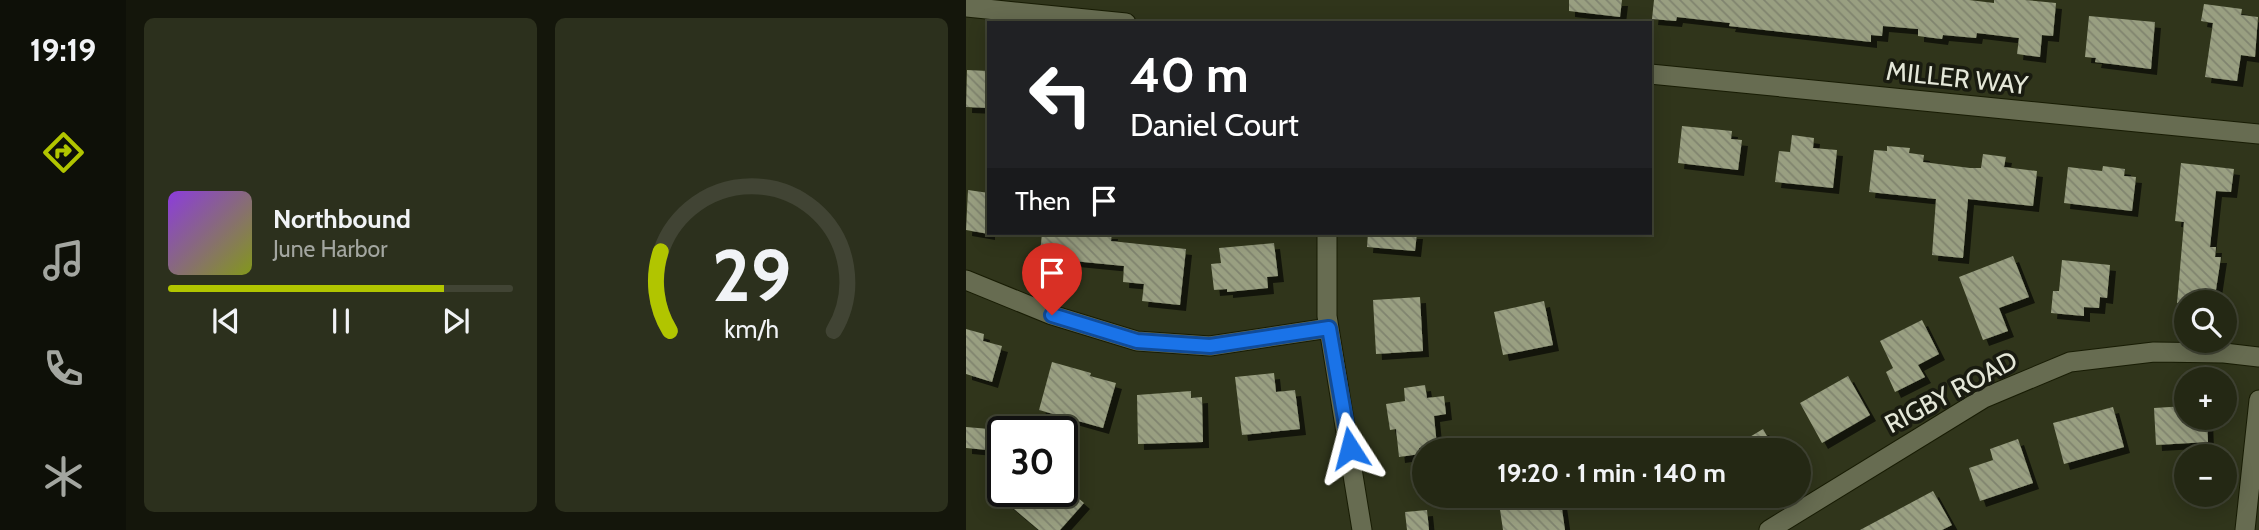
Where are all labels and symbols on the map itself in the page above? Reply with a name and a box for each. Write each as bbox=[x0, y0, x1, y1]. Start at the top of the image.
street label: MILLER WAY bbox=[1885, 55, 2030, 101]
pin bbox=[1022, 243, 1082, 315]
street label: RIGBY ROAD bbox=[1879, 344, 2023, 440]
position arrow bbox=[1313, 411, 1387, 485]
speed limit sign: 30 bbox=[987, 416, 1078, 507]

